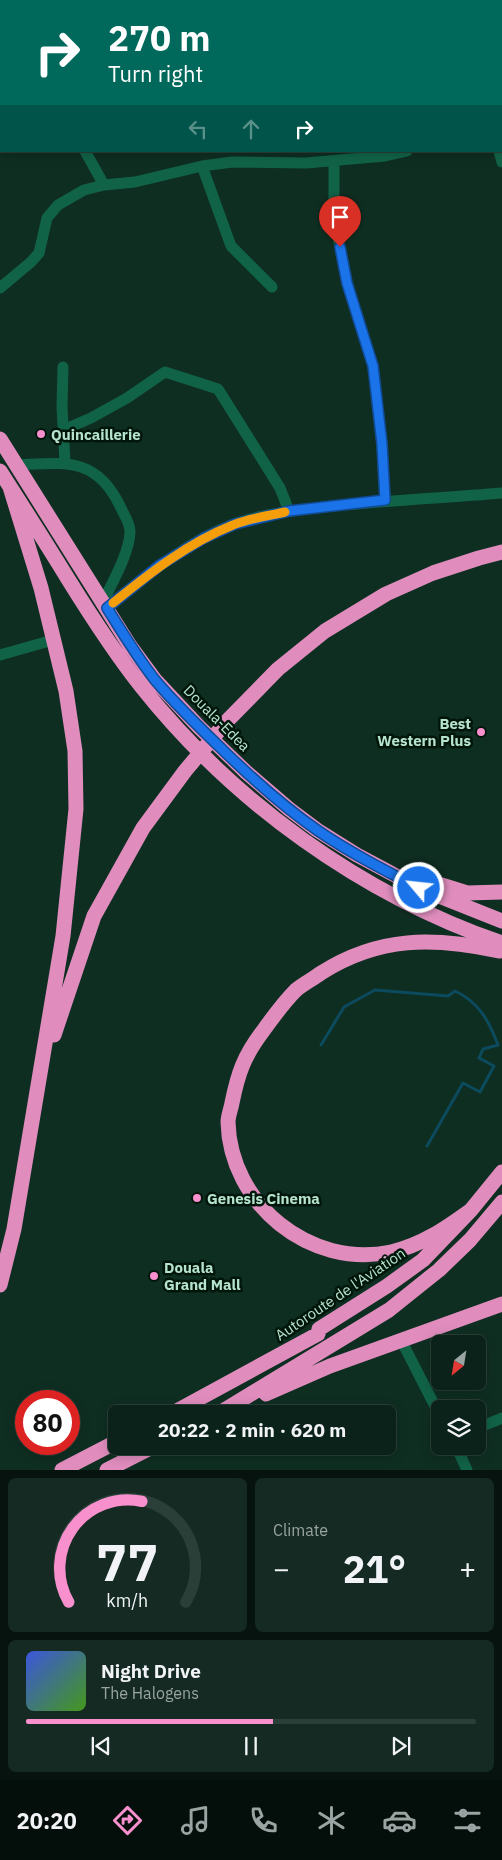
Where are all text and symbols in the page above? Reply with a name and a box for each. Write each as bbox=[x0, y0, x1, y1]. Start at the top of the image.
text: 270 m bbox=[108, 15, 211, 61]
icon: right bbox=[25, 20, 90, 85]
text: Turn right bbox=[108, 59, 203, 88]
icon: left bbox=[184, 115, 212, 143]
icon: ahead bbox=[237, 115, 265, 143]
icon: right bbox=[290, 115, 318, 143]
pin bbox=[319, 196, 361, 247]
icon: arrive bbox=[326, 203, 354, 231]
place label: Quincaillerie bbox=[51, 425, 141, 444]
marker: Quincaillerie bbox=[35, 428, 47, 440]
street label: Douala-Edea bbox=[180, 681, 254, 755]
place label: Best Western Plus bbox=[377, 714, 471, 750]
marker: Best Western Plus bbox=[475, 726, 487, 738]
position arrow bbox=[392, 861, 444, 913]
place label: Genesis Cinema bbox=[207, 1189, 320, 1208]
marker: Genesis Cinema bbox=[191, 1192, 203, 1204]
street label: Autoroute de l'Aviation bbox=[271, 1243, 409, 1345]
place label: Douala Grand Mall bbox=[164, 1258, 241, 1294]
marker: Douala Grand Mall bbox=[148, 1270, 160, 1282]
north arrow bbox=[431, 1335, 486, 1390]
map controls bbox=[431, 1335, 486, 1455]
speed limit sign: 80 bbox=[15, 1390, 80, 1455]
button: layers bbox=[431, 1400, 486, 1455]
text: 20:22 · 2 min · 620 m bbox=[158, 1418, 346, 1442]
text: Climate bbox=[273, 1520, 328, 1540]
text: 77 bbox=[96, 1528, 159, 1595]
text: 21° bbox=[343, 1544, 406, 1593]
text: − bbox=[273, 1550, 290, 1587]
text: + bbox=[459, 1550, 476, 1587]
text: km/h bbox=[107, 1589, 149, 1612]
text: Night Drive bbox=[101, 1659, 201, 1683]
text: The Halogens bbox=[101, 1683, 199, 1703]
icon: previous bbox=[87, 1732, 115, 1760]
icon: pause bbox=[237, 1732, 265, 1760]
icon: next bbox=[387, 1732, 415, 1760]
icon: directions bbox=[110, 1803, 145, 1838]
icon: music bbox=[178, 1803, 213, 1838]
icon: phone bbox=[246, 1803, 281, 1838]
icon: climate bbox=[314, 1803, 349, 1838]
icon: car bbox=[382, 1803, 417, 1838]
icon: filters bbox=[450, 1803, 485, 1838]
text: 20:20 bbox=[17, 1806, 77, 1835]

